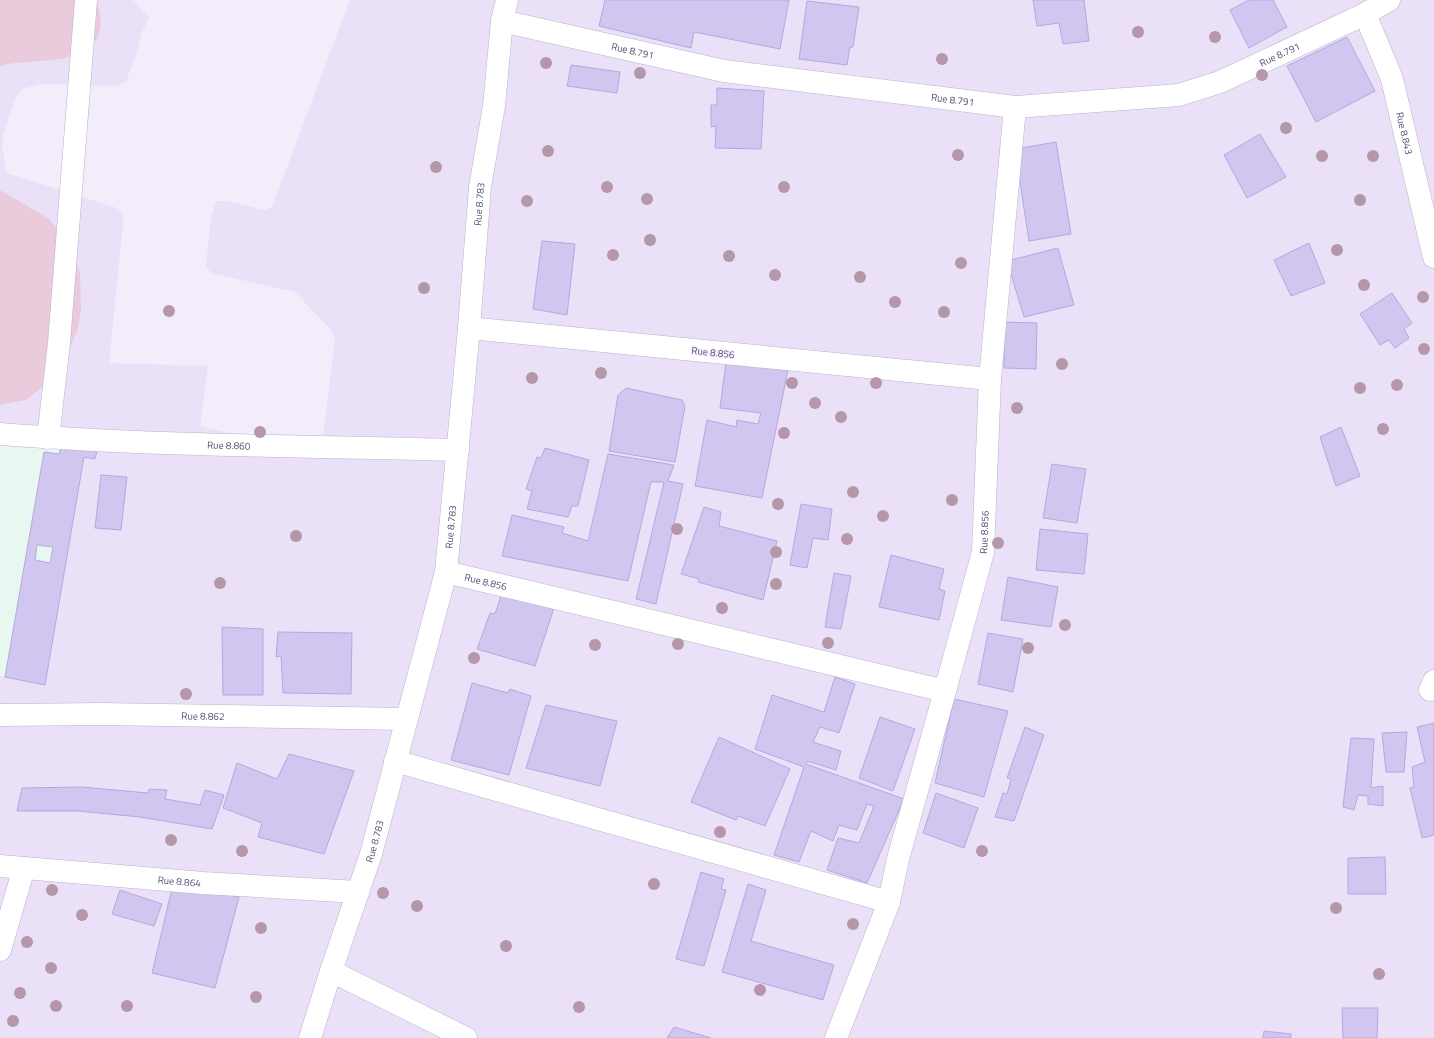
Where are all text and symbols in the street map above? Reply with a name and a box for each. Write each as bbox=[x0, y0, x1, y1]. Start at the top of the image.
street label: Rue 8.791 bbox=[610, 39, 655, 63]
street label: Rue 8.791 bbox=[1257, 39, 1303, 71]
street label: Rue 8.791 bbox=[930, 90, 975, 110]
street label: Rue 8.843 bbox=[1392, 110, 1417, 156]
street label: Rue 8.783 bbox=[470, 181, 489, 226]
street label: Rue 8.856 bbox=[691, 343, 736, 362]
street label: Rue 8.860 bbox=[207, 437, 251, 454]
street label: Rue 8.783 bbox=[441, 505, 460, 549]
street label: Rue 8.856 bbox=[976, 510, 993, 554]
street label: Rue 8.856 bbox=[463, 570, 509, 594]
street label: Rue 8.862 bbox=[181, 708, 225, 724]
street label: Rue 8.783 bbox=[362, 819, 388, 865]
street label: Rue 8.864 bbox=[157, 872, 202, 891]

